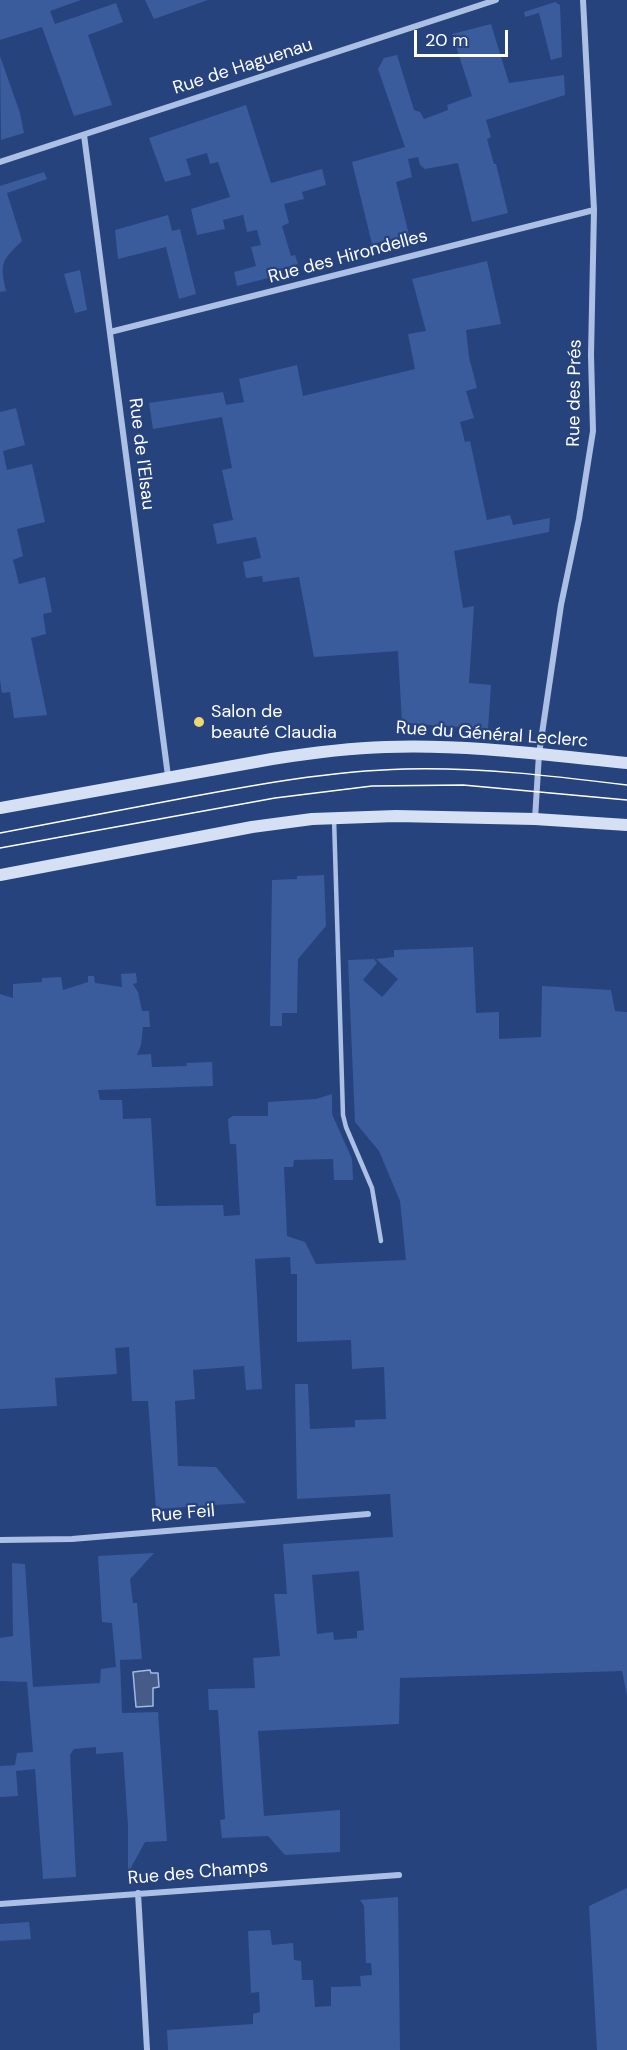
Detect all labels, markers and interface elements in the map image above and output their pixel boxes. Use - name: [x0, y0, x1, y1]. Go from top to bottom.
- scale bar: [417, 18, 512, 56]
- text: 20 m: [425, 28, 468, 52]
- street label: Rue de Haguenau: [171, 34, 315, 100]
- street label: Rue des Hirondelles: [266, 225, 430, 289]
- street label: Rue des Prés: [563, 339, 587, 447]
- street label: Rue de l'Elsau: [123, 397, 159, 511]
- place label: Salon de beauté Claudia: [211, 701, 337, 744]
- marker: Salon de beauté Claudia: [192, 715, 206, 729]
- street label: Rue du Général Leclerc: [395, 718, 589, 752]
- street label: Rue Feil: [150, 1500, 216, 1528]
- street label: Rue des Champs: [127, 1856, 269, 1890]

